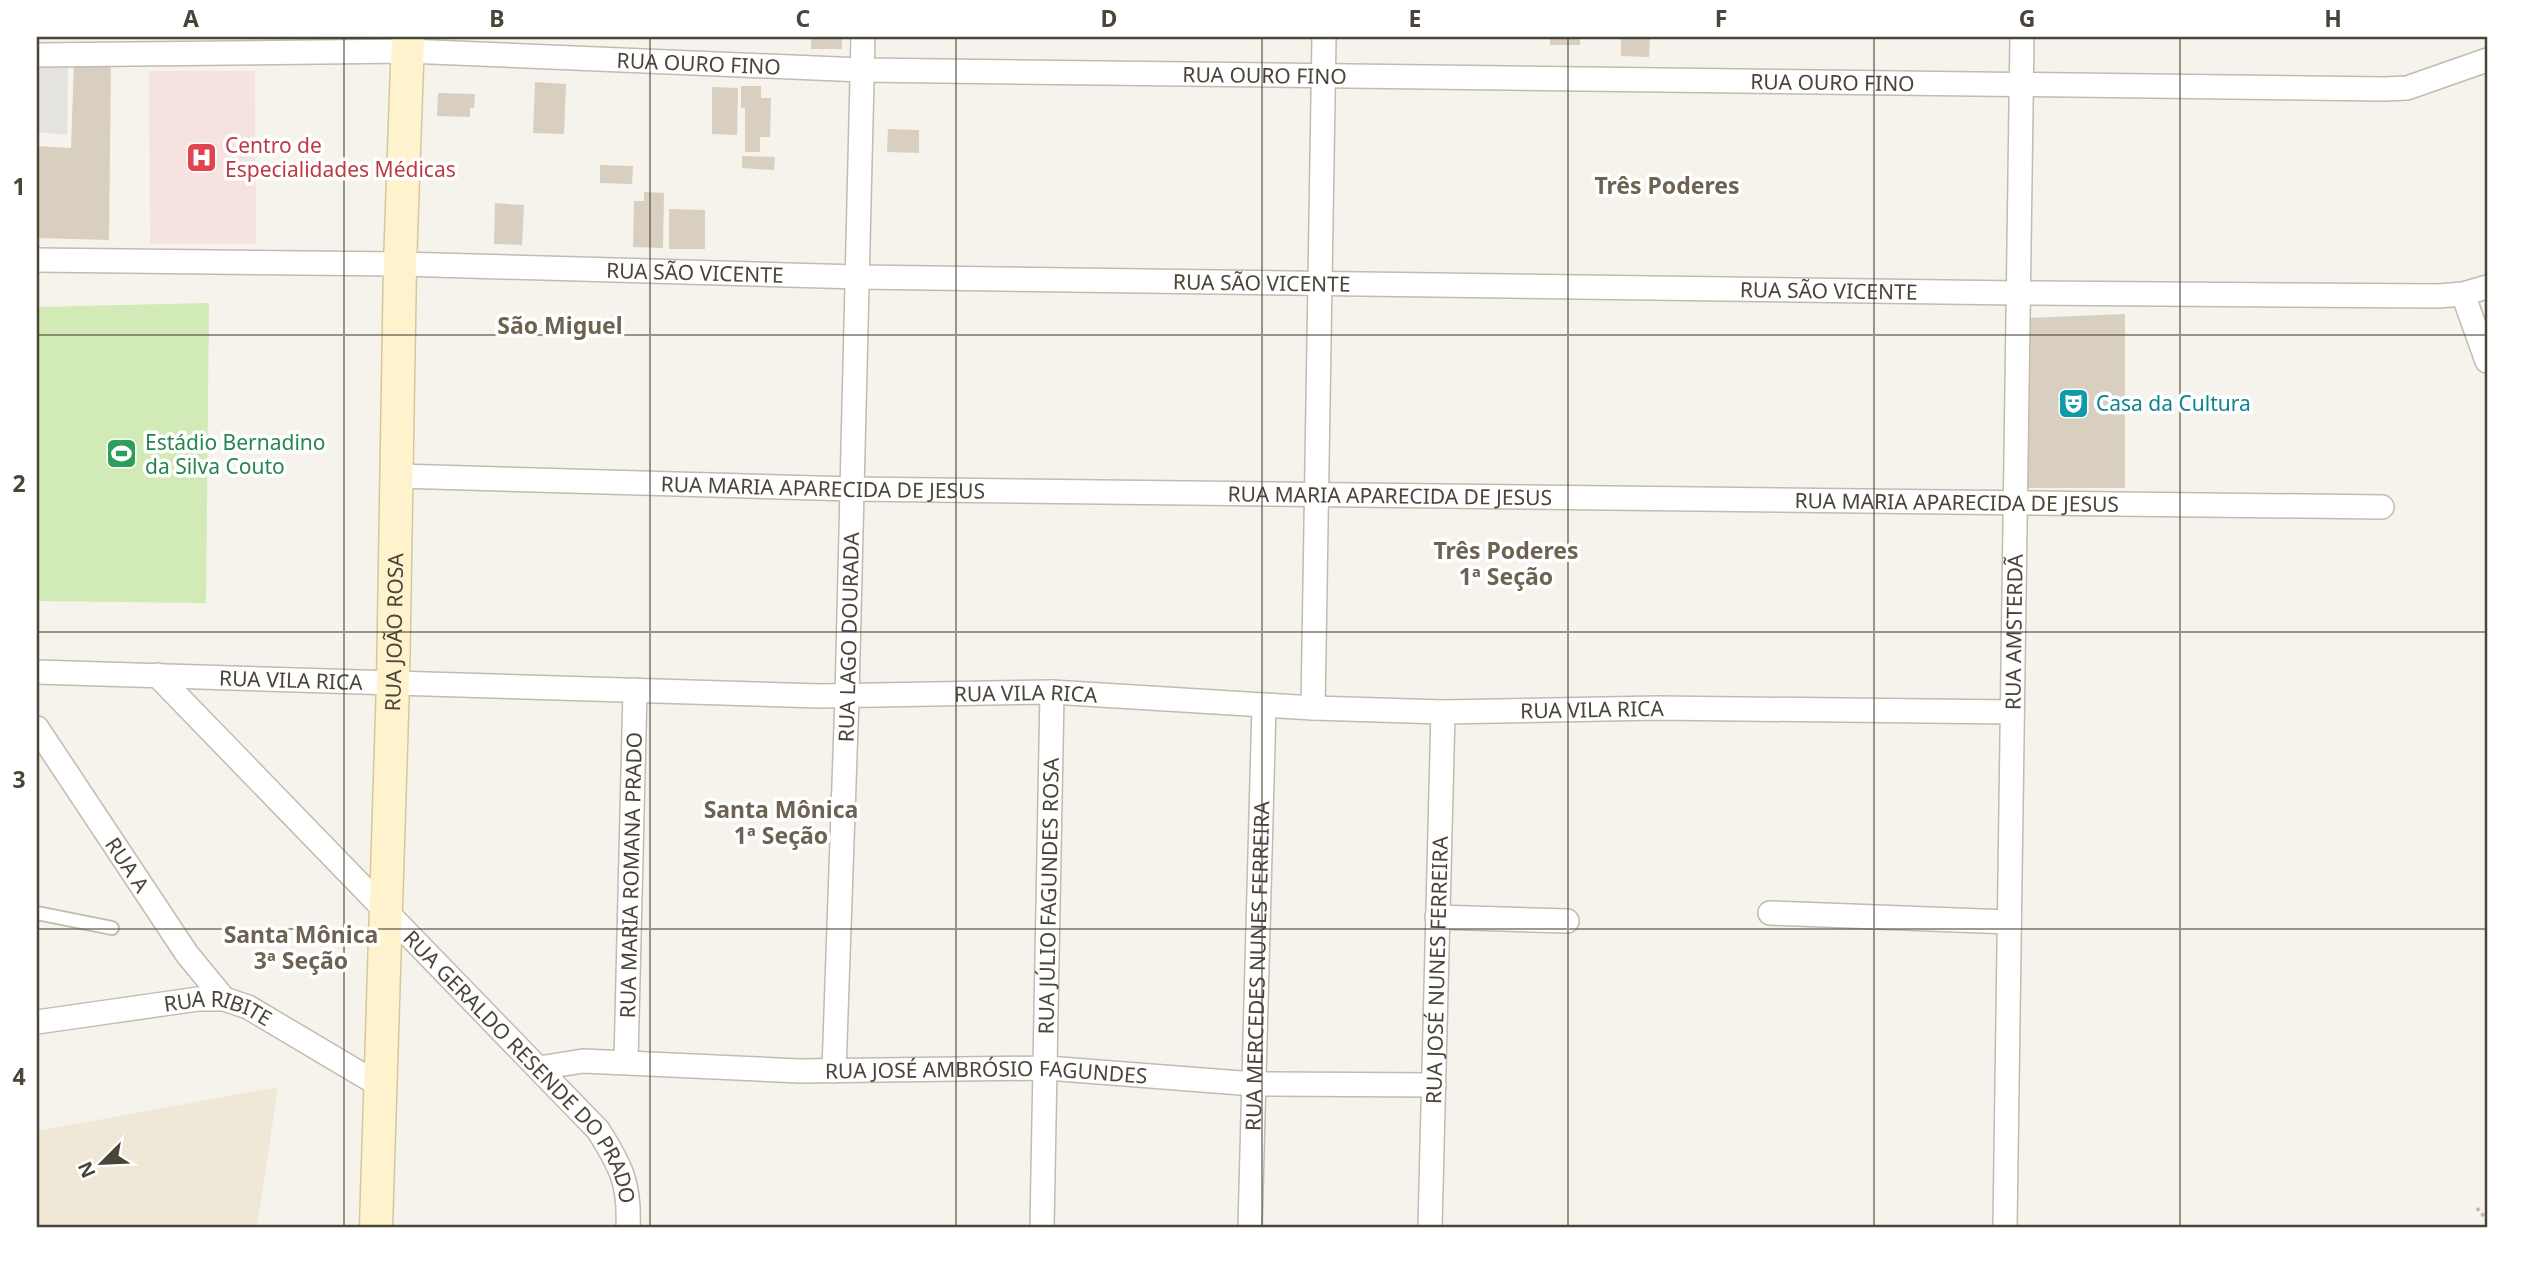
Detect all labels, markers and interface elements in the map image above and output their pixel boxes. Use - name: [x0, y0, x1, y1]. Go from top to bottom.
- text: A: [183, 2, 199, 34]
- text: B: [489, 2, 505, 34]
- text: C: [796, 2, 811, 34]
- text: D: [1101, 2, 1117, 34]
- text: E: [1409, 2, 1421, 34]
- text: F: [1715, 2, 1727, 34]
- text: G: [2019, 2, 2035, 34]
- text: H: [2324, 2, 2342, 34]
- street label: RUA OURO FINO: [616, 46, 781, 81]
- street label: RUA OURO FINO: [1182, 60, 1347, 90]
- street label: RUA OURO FINO: [1750, 67, 1915, 97]
- place label: Centro de Especialidades Médicas: [225, 131, 456, 183]
- hospital icon: Centro de Especialidades Médicas: [185, 140, 219, 174]
- district label: Três Poderes: [1594, 169, 1740, 201]
- text: 1: [12, 170, 26, 202]
- street label: RUA SÃO VICENTE: [606, 256, 784, 289]
- street label: RUA SÃO VICENTE: [1173, 267, 1351, 298]
- street label: RUA SÃO VICENTE: [1740, 275, 1918, 306]
- district label: São Miguel: [497, 309, 623, 341]
- theatre icon: Casa da Cultura: [2056, 386, 2090, 420]
- place label: Casa da Cultura: [2096, 389, 2251, 417]
- place label: Estádio Bernadino da Silva Couto: [145, 428, 326, 480]
- sports icon: Estádio Bernadino da Silva Couto: [105, 437, 139, 471]
- text: 2: [12, 467, 26, 499]
- street label: RUA MARIA APARECIDA DE JESUS: [660, 470, 985, 505]
- street label: RUA MARIA APARECIDA DE JESUS: [1227, 479, 1552, 511]
- street label: RUA MARIA APARECIDA DE JESUS: [1794, 486, 2119, 518]
- street label: RUA LAGO DOURADA: [831, 531, 865, 743]
- district label: Três Poderes 1ª Seção: [1433, 534, 1579, 592]
- street label: RUA JOÃO ROSA: [378, 552, 409, 712]
- street label: RUA AMSTERDÃ: [1998, 553, 2029, 710]
- street label: RUA VILA RICA: [219, 664, 364, 696]
- street label: RUA VILA RICA: [954, 678, 1099, 709]
- street label: RUA VILA RICA: [1520, 694, 1665, 725]
- street label: RUA MARIA ROMANA PRADO: [613, 732, 648, 1019]
- street label: RUA JÚLIO FAGUNDES ROSA: [1032, 757, 1065, 1035]
- text: 3: [12, 763, 26, 795]
- district label: Santa Mônica 1ª Seção: [704, 793, 858, 851]
- street label: RUA MERCEDES NUNES FERREIRA: [1239, 800, 1275, 1131]
- street label: RUA A: [99, 832, 156, 898]
- street label: RUA JOSÉ NUNES FERREIRA: [1419, 835, 1454, 1104]
- district label: Santa Mônica 3ª Seção: [224, 918, 378, 976]
- street label: RUA GERALDO RESENDE DO PRADO: [398, 924, 642, 1205]
- street label: RUA RIBITE: [162, 985, 277, 1032]
- street label: RUA JOSÉ AMBRÓSIO FAGUNDES: [825, 1054, 1148, 1090]
- text: 4: [12, 1060, 26, 1092]
- north arrow: [66, 1128, 136, 1198]
- text: N: [71, 1158, 101, 1182]

